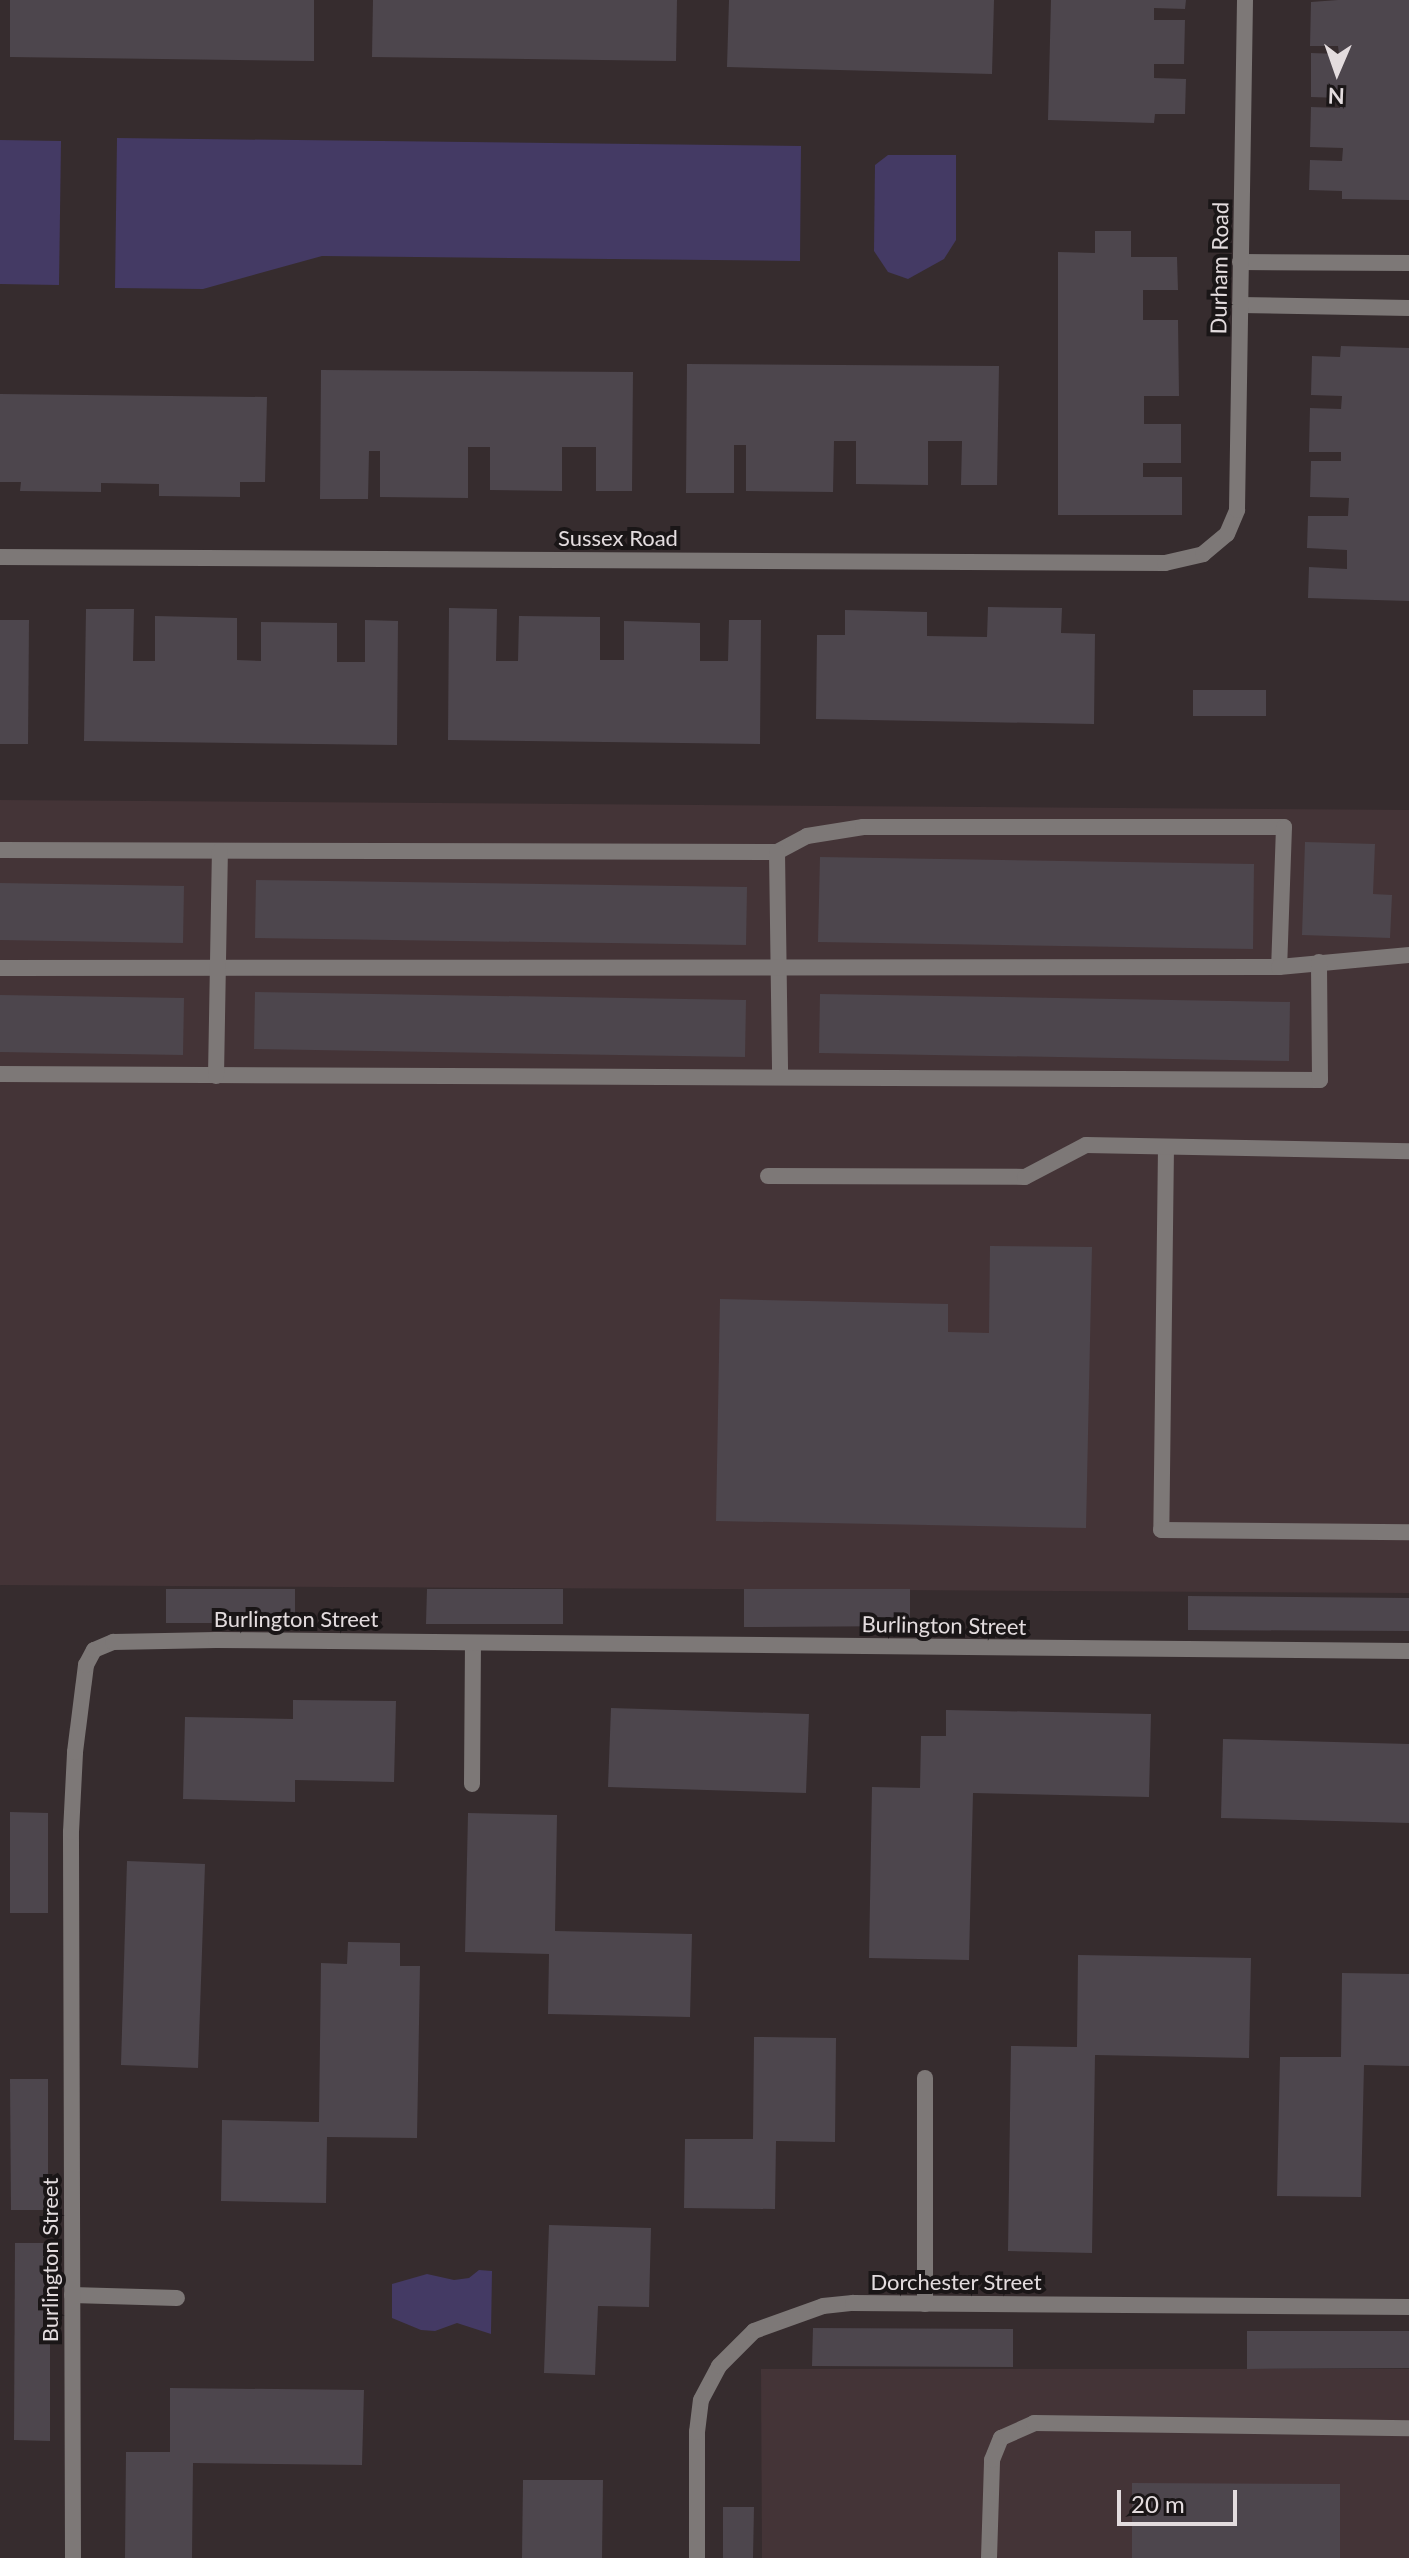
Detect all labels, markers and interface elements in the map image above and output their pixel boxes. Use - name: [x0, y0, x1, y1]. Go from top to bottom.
- north arrow: [1297, 32, 1377, 112]
- text: N: [1327, 83, 1345, 110]
- street label: Durham Road: [1205, 201, 1233, 335]
- street label: Sussex Road: [558, 525, 678, 551]
- street label: Burlington Street: [214, 1606, 378, 1632]
- street label: Burlington Street: [861, 1610, 1027, 1640]
- street label: Burlington Street: [37, 2178, 63, 2342]
- street label: Dorchester Street: [870, 2269, 1042, 2295]
- scale bar: [1121, 2474, 1241, 2524]
- text: 20 m: [1131, 2489, 1185, 2518]

